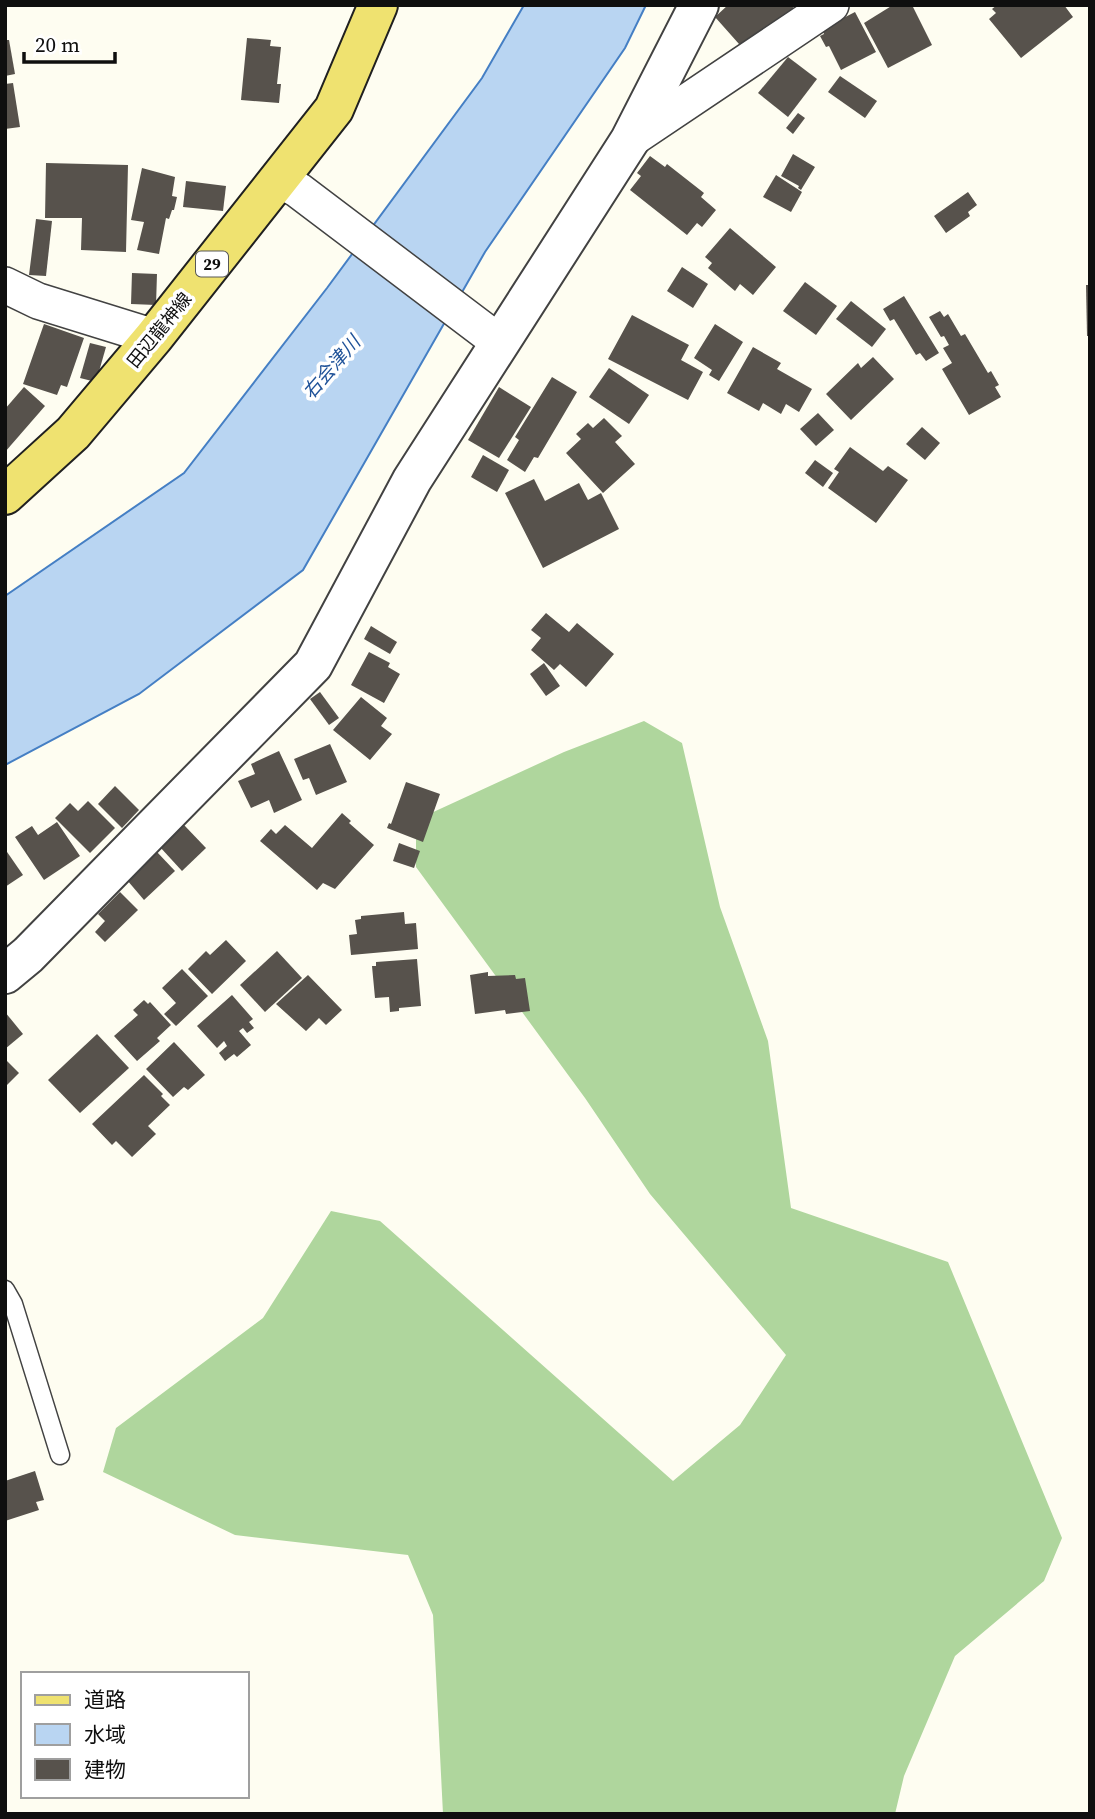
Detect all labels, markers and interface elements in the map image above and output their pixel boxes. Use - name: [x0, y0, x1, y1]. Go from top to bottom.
- scale bar: [24, 21, 116, 65]
- text: 20 m: [35, 30, 80, 59]
- road number: 29: [196, 252, 228, 276]
- street label: 田辺龍神線: [121, 287, 197, 373]
- water label: 右会津川: [296, 328, 367, 404]
- legend: [21, 1672, 248, 1798]
- text: 道路: [84, 1685, 126, 1714]
- text: 水域: [84, 1720, 126, 1749]
- text: 建物: [84, 1755, 126, 1784]

